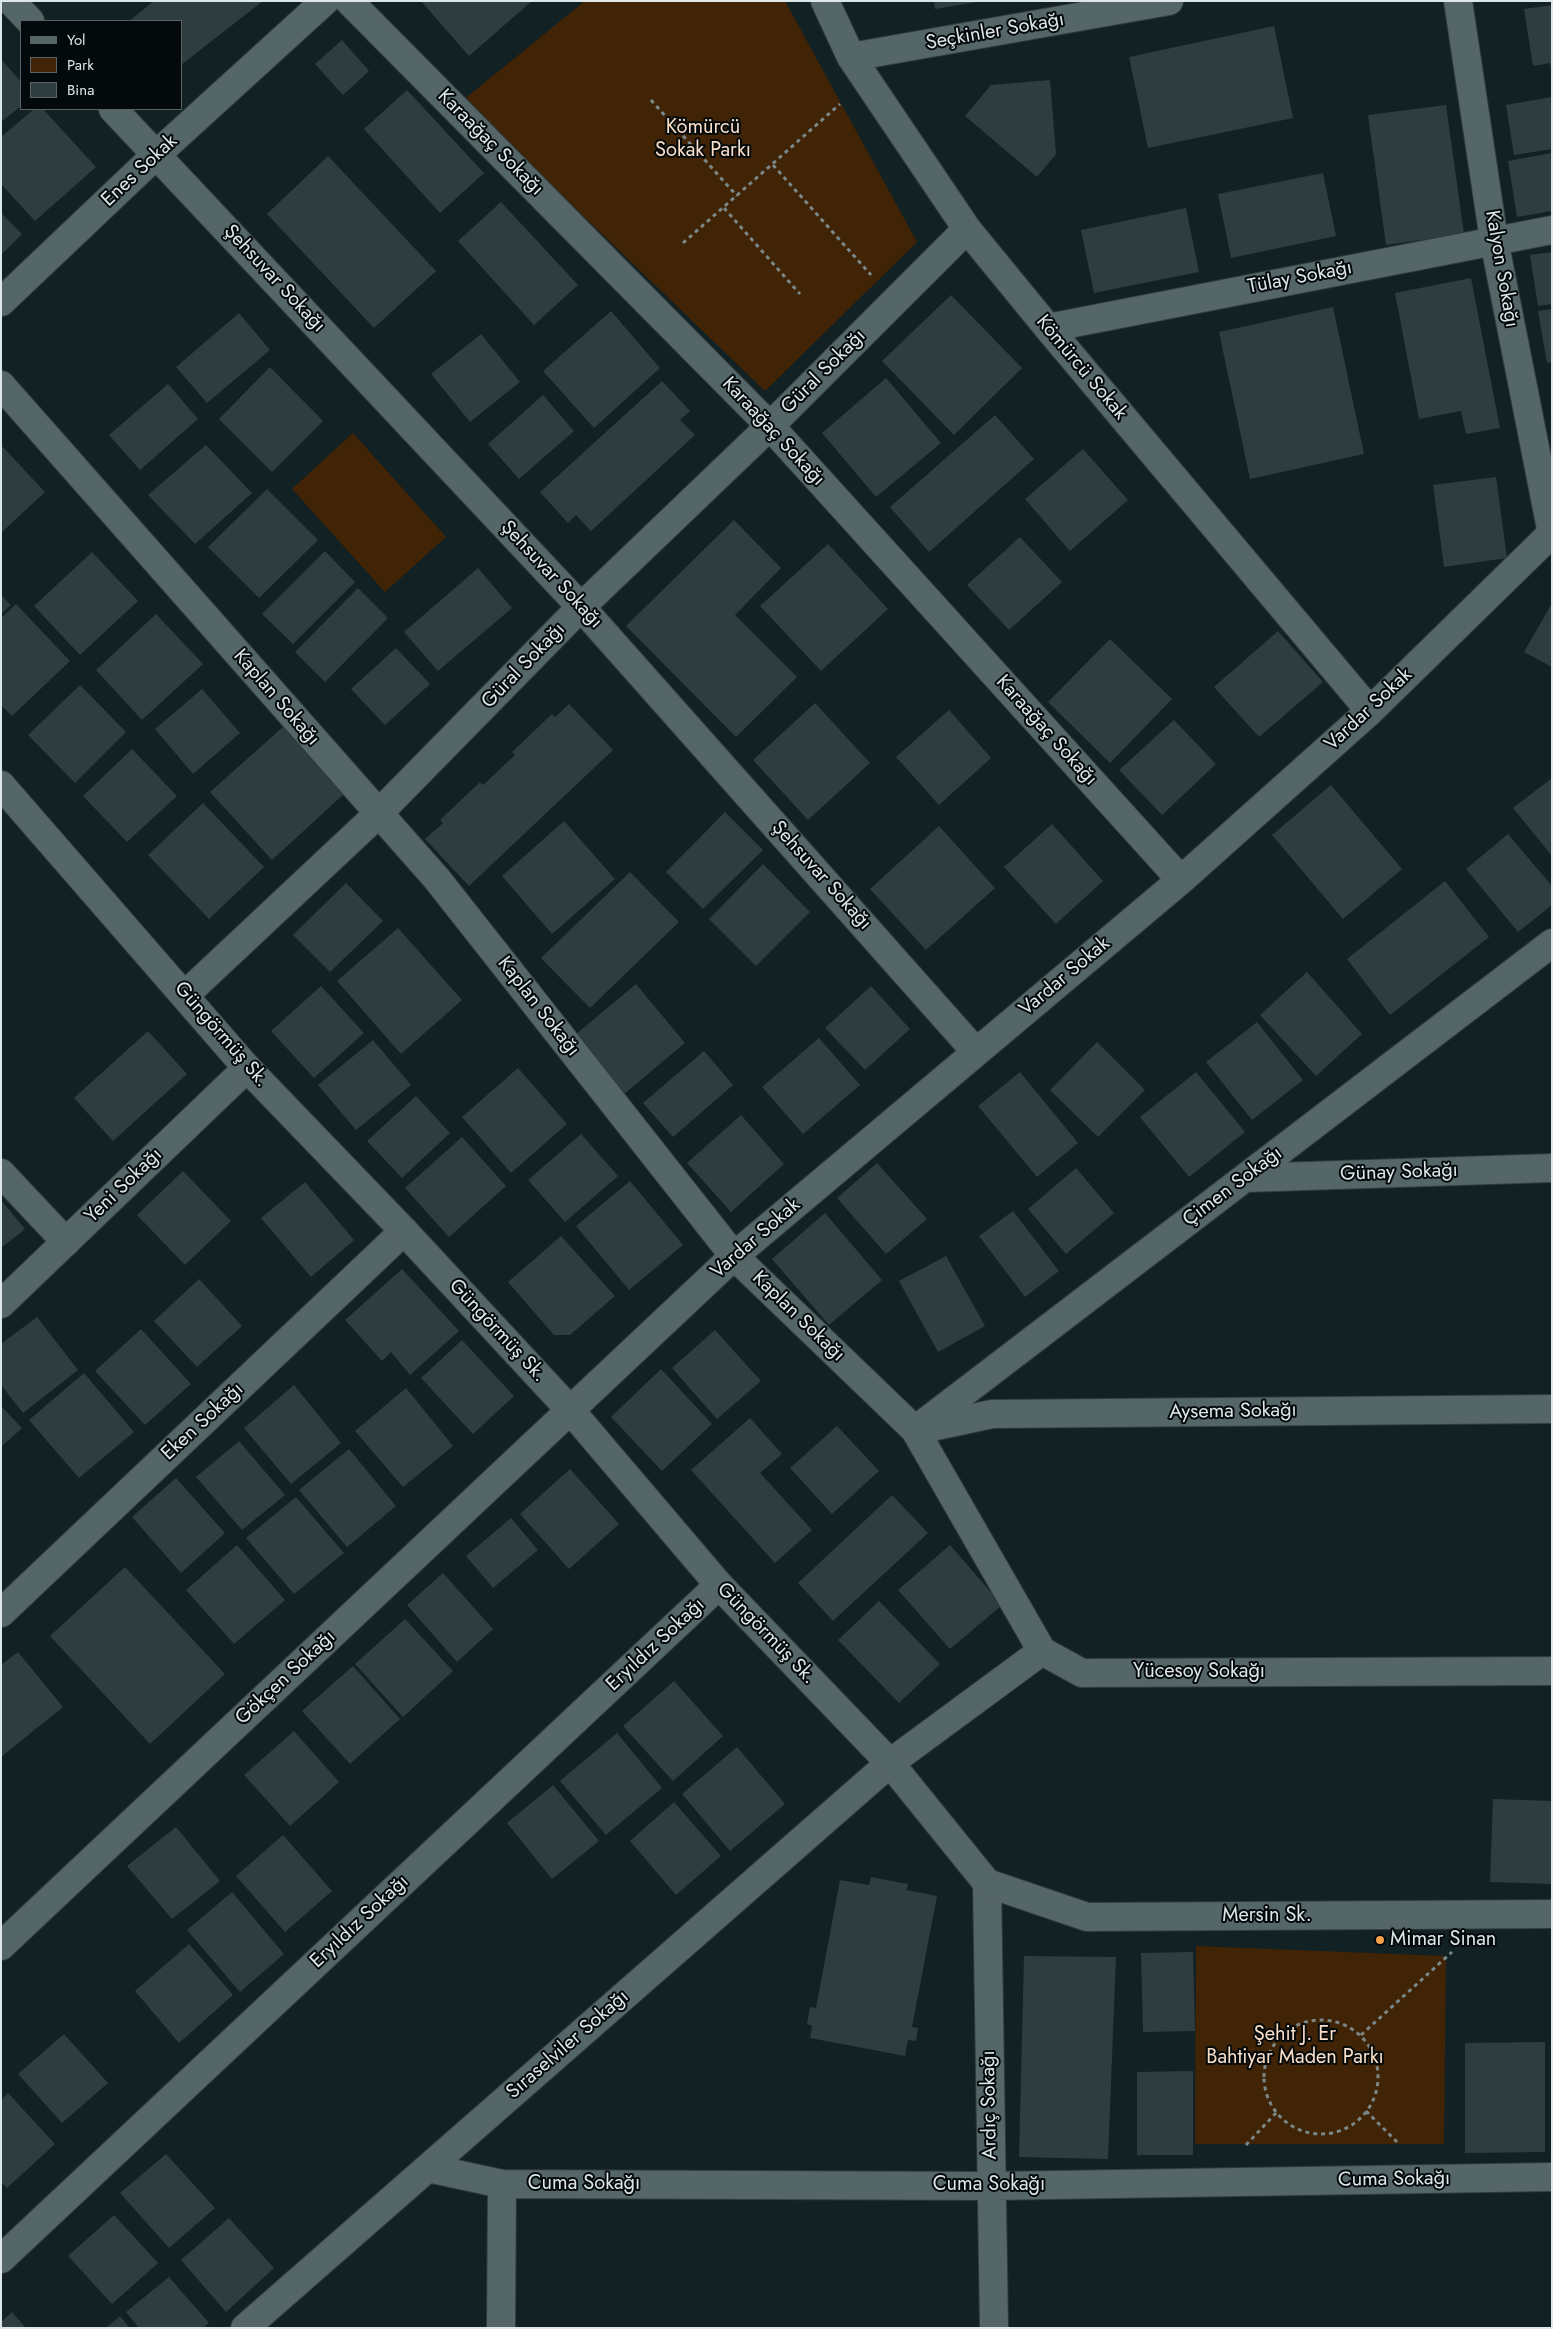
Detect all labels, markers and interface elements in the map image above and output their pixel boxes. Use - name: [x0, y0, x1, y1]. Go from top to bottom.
- street label: Seçkinler Sokağı: [924, 8, 1066, 56]
- legend: [20, 20, 182, 110]
- text: Yol: [67, 29, 86, 51]
- text: Park: [67, 54, 94, 76]
- text: Bina: [67, 79, 94, 101]
- street label: Karaağaç Sokağı: [432, 85, 548, 201]
- park label: Kömürcü Sokak Parkı: [655, 116, 751, 163]
- street label: Enes Sokak: [97, 130, 183, 212]
- street label: Kalyon Sokağı: [1479, 209, 1523, 329]
- street label: Şehsuvar Sokağı: [218, 220, 330, 338]
- street label: Tülay Sokağı: [1246, 256, 1354, 300]
- street label: Kömürcü Sokak: [1030, 311, 1132, 425]
- street label: Güral Sokağı: [777, 325, 871, 419]
- street label: Karaağaç Sokağı: [716, 372, 830, 492]
- street label: Şehsuvar Sokağı: [495, 516, 607, 634]
- street label: Güral Sokağı: [477, 618, 571, 714]
- street label: Kaplan Sokağı: [228, 645, 324, 751]
- street label: Vardar Sokak: [1320, 663, 1418, 757]
- street label: Karaağaç Sokağı: [990, 671, 1102, 791]
- street label: Şehsuvar Sokağı: [766, 817, 876, 935]
- street label: Vardar Sokak: [1015, 932, 1115, 1022]
- street label: Kaplan Sokağı: [492, 952, 584, 1062]
- street label: Güngörmüş Sk.: [169, 977, 273, 1093]
- street label: Çimen Sokağı: [1179, 1142, 1287, 1232]
- street label: Yeni Sokağı: [80, 1143, 168, 1229]
- street label: Günay Sokağı: [1340, 1159, 1458, 1187]
- street label: Vardar Sokak: [706, 1194, 806, 1284]
- street label: Kaplan Sokağı: [747, 1267, 849, 1367]
- street label: Güngörmüş Sk.: [443, 1274, 551, 1388]
- street label: Eken Sokağı: [157, 1378, 249, 1466]
- street label: Aysema Sokağı: [1169, 1399, 1297, 1425]
- street label: Güngörmüş Sk.: [711, 1578, 821, 1690]
- street label: Eryıldız Sokağı: [602, 1593, 710, 1697]
- street label: Gökçen Sokağı: [231, 1626, 341, 1730]
- street label: Yücesoy Sokağı: [1133, 1660, 1265, 1684]
- street label: Eryıldız Sokağı: [306, 1870, 414, 1974]
- street label: Mersin Sk.: [1222, 1904, 1312, 1928]
- place label: Mimar Sinan: [1390, 1928, 1496, 1952]
- marker: Mimar Sinan: [1374, 1934, 1386, 1946]
- street label: Sıraselviler Sokağı: [502, 1985, 634, 2105]
- park label: Şehit J. Er Bahtiyar Maden Parkı: [1206, 2023, 1384, 2070]
- street label: Ardıç Sokağı: [977, 2050, 1003, 2160]
- street label: Cuma Sokağı: [1338, 2167, 1450, 2193]
- street label: Cuma Sokağı: [528, 2172, 640, 2196]
- street label: Cuma Sokağı: [933, 2173, 1045, 2197]

